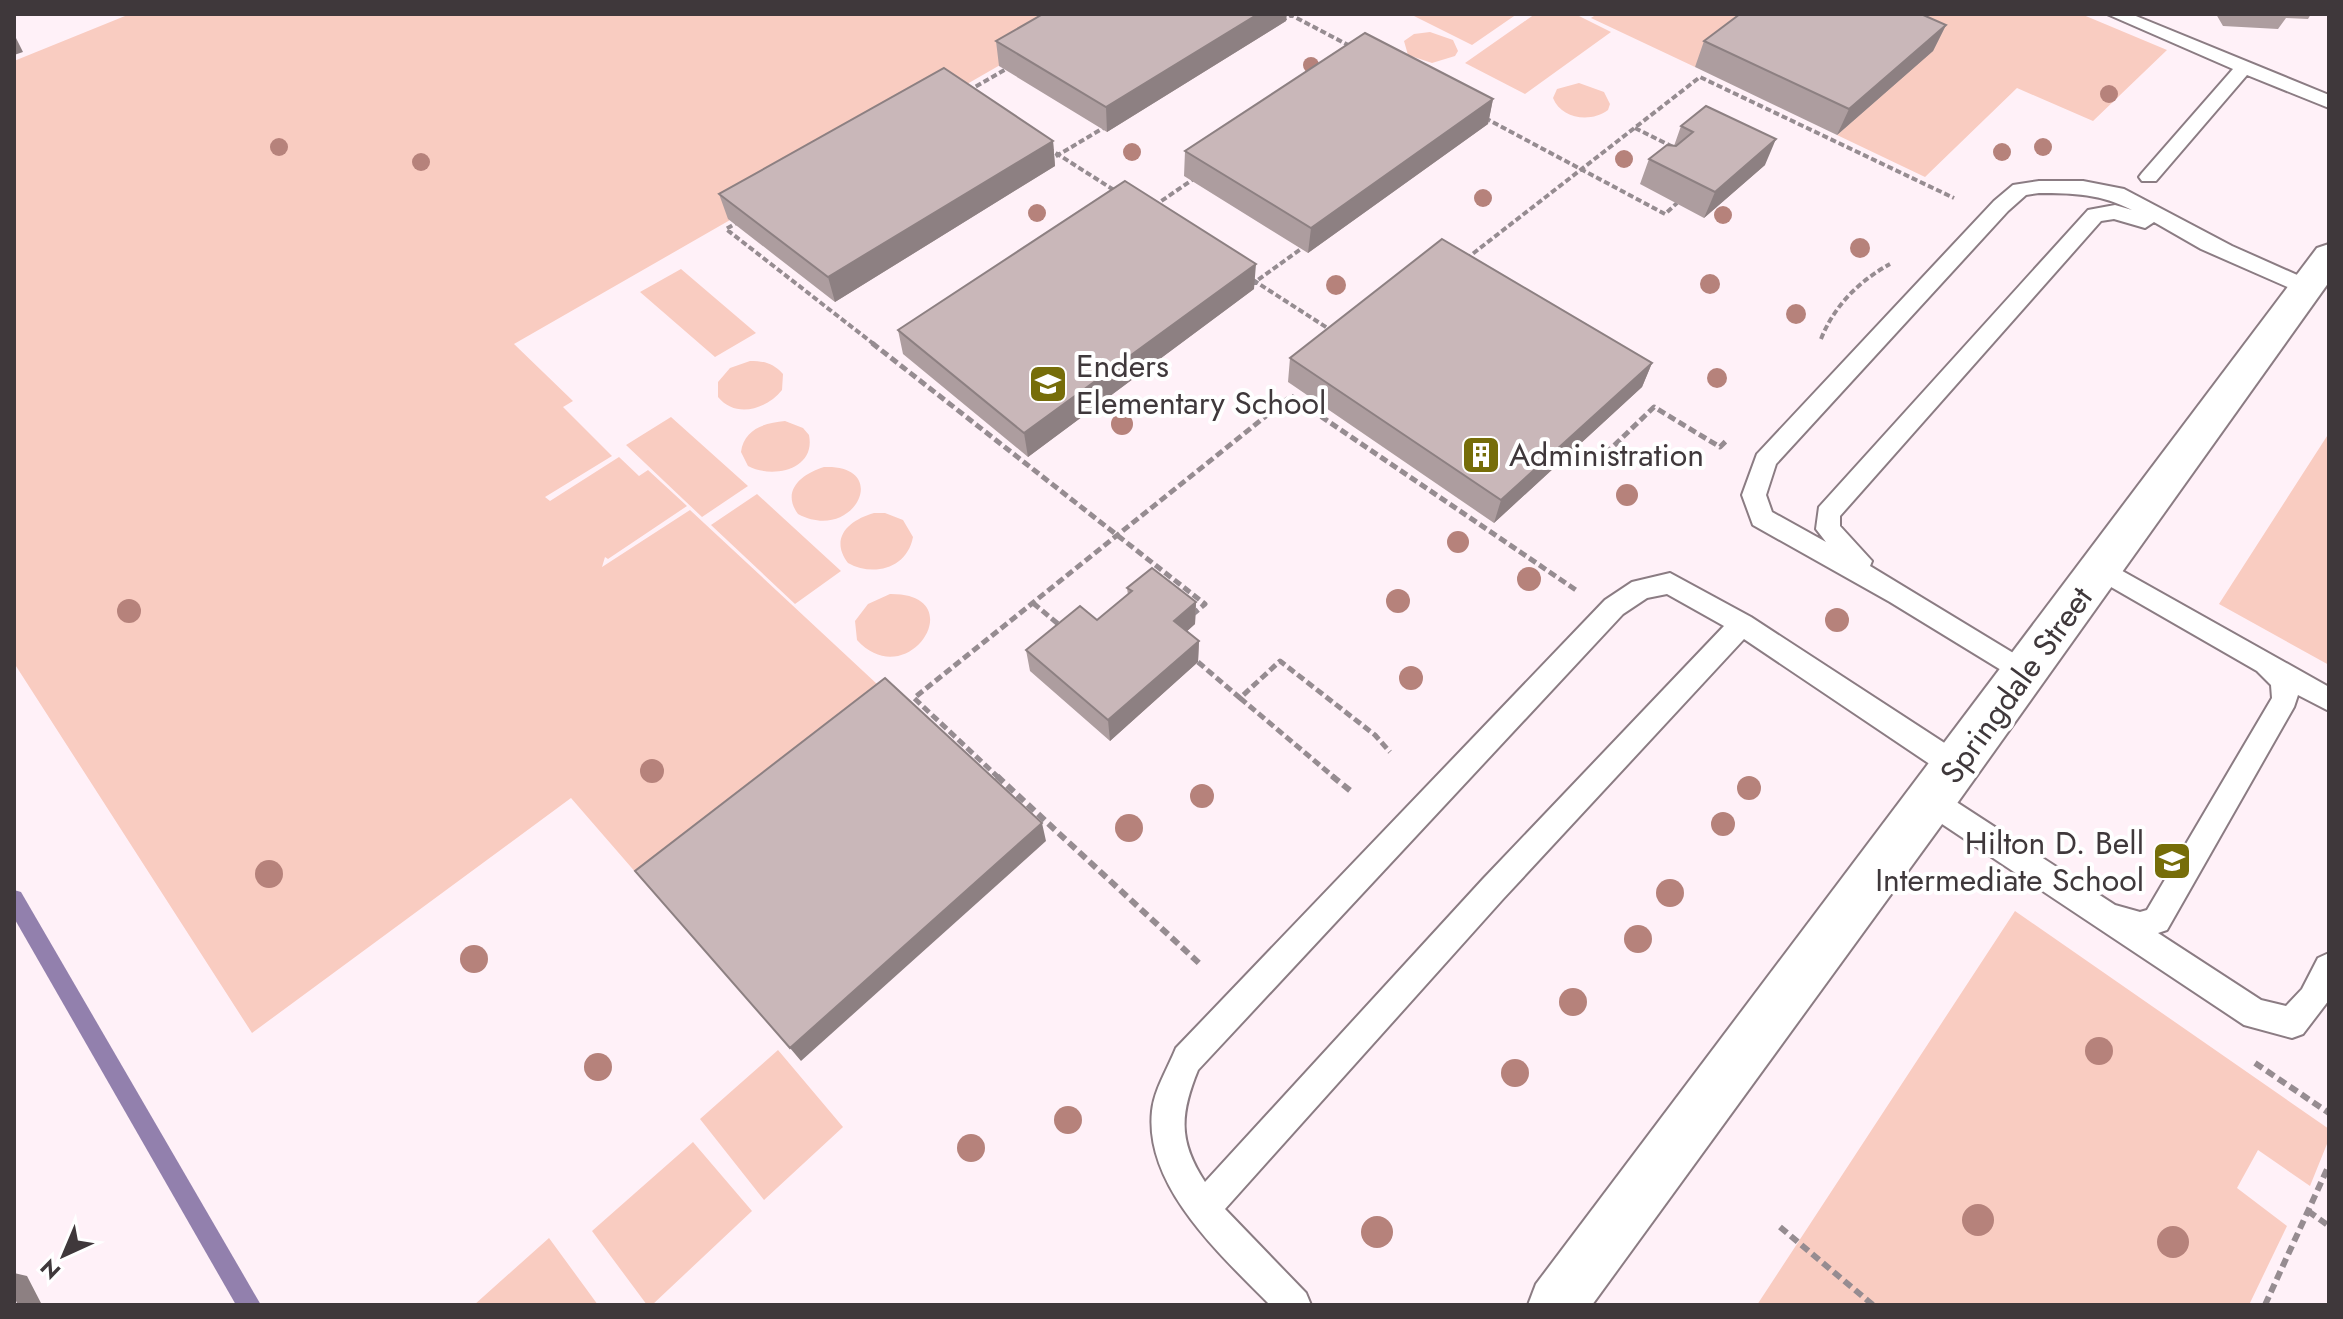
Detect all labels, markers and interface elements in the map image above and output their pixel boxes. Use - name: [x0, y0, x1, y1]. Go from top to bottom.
- place label: Enders Elementary School: [1076, 343, 1326, 426]
- school or university icon: Enders Elementary School: [1027, 363, 1069, 405]
- place label: Administration: [1509, 432, 1704, 478]
- building icon: Administration: [1460, 434, 1502, 476]
- street label: Springdale Street: [1929, 577, 2103, 793]
- place label: Hilton D. Bell Intermediate School: [1875, 820, 2144, 903]
- school or university icon: Hilton D. Bell Intermediate School: [2151, 840, 2193, 882]
- north arrow: [24, 1215, 104, 1295]
- text: N: [33, 1252, 68, 1287]

